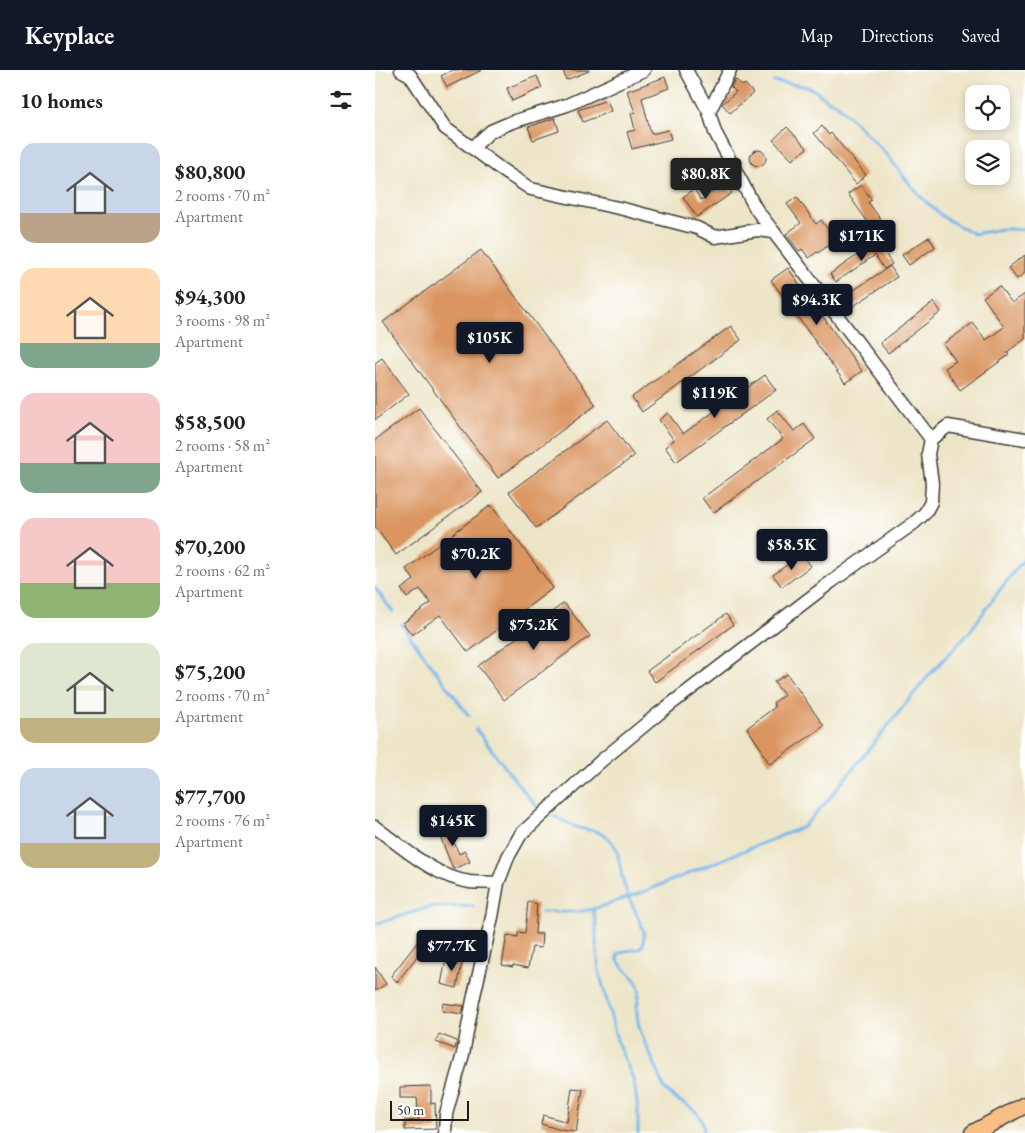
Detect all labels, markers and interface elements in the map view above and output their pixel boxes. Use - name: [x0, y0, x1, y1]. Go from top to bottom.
- text: Keyplace: [25, 20, 114, 51]
- text: Map: [801, 24, 833, 47]
- text: Directions: [861, 24, 933, 47]
- text: Saved: [961, 24, 1000, 47]
- map controls: [965, 85, 1010, 185]
- button: locate: [965, 85, 1010, 130]
- icon: filters: [327, 86, 355, 114]
- text: 10 homes: [20, 87, 103, 114]
- button: layers: [965, 140, 1010, 185]
- text: $80,800: [175, 158, 245, 185]
- pin: $80.8K: [665, 158, 747, 200]
- icon: home: [60, 163, 120, 223]
- text: $80.8K: [682, 163, 730, 184]
- text: 2 rooms · 70 m²: [175, 185, 270, 206]
- text: Apartment: [175, 206, 243, 227]
- pin: $171K: [827, 220, 897, 262]
- text: $171K: [840, 225, 884, 246]
- text: $94,300: [175, 283, 245, 310]
- pin: $94.3K: [776, 284, 858, 326]
- icon: home: [60, 288, 120, 348]
- text: $94.3K: [793, 289, 841, 310]
- text: 3 rooms · 98 m²: [175, 310, 270, 331]
- pin: $105K: [455, 322, 525, 364]
- text: $105K: [468, 327, 512, 348]
- text: Apartment: [175, 331, 243, 352]
- pin: $119K: [680, 376, 750, 419]
- text: $119K: [693, 382, 737, 403]
- text: $58,500: [175, 408, 245, 435]
- icon: home: [60, 413, 120, 473]
- text: 2 rooms · 58 m²: [175, 435, 270, 456]
- text: Apartment: [175, 456, 243, 477]
- pin: $58.5K: [751, 528, 833, 571]
- text: $70,200: [175, 533, 245, 560]
- text: $58.5K: [768, 534, 816, 555]
- icon: home: [60, 538, 120, 598]
- pin: $70.2K: [435, 538, 517, 580]
- text: $70.2K: [452, 543, 500, 564]
- text: 2 rooms · 62 m²: [175, 560, 270, 581]
- text: Apartment: [175, 581, 243, 602]
- pin: $75.2K: [493, 608, 575, 651]
- text: $75.2K: [510, 614, 558, 635]
- text: $75,200: [175, 658, 245, 685]
- icon: home: [60, 663, 120, 723]
- text: 2 rooms · 70 m²: [175, 685, 270, 706]
- text: Apartment: [175, 706, 243, 727]
- text: $77,700: [175, 783, 245, 810]
- icon: home: [60, 788, 120, 848]
- pin: $145K: [418, 804, 488, 847]
- text: 2 rooms · 76 m²: [175, 810, 270, 831]
- text: $145K: [431, 810, 475, 831]
- text: Apartment: [175, 831, 243, 852]
- pin: $77.7K: [411, 930, 493, 972]
- text: $77.7K: [428, 935, 476, 956]
- scale bar: [390, 1098, 469, 1121]
- text: 50 m: [397, 1101, 424, 1119]

